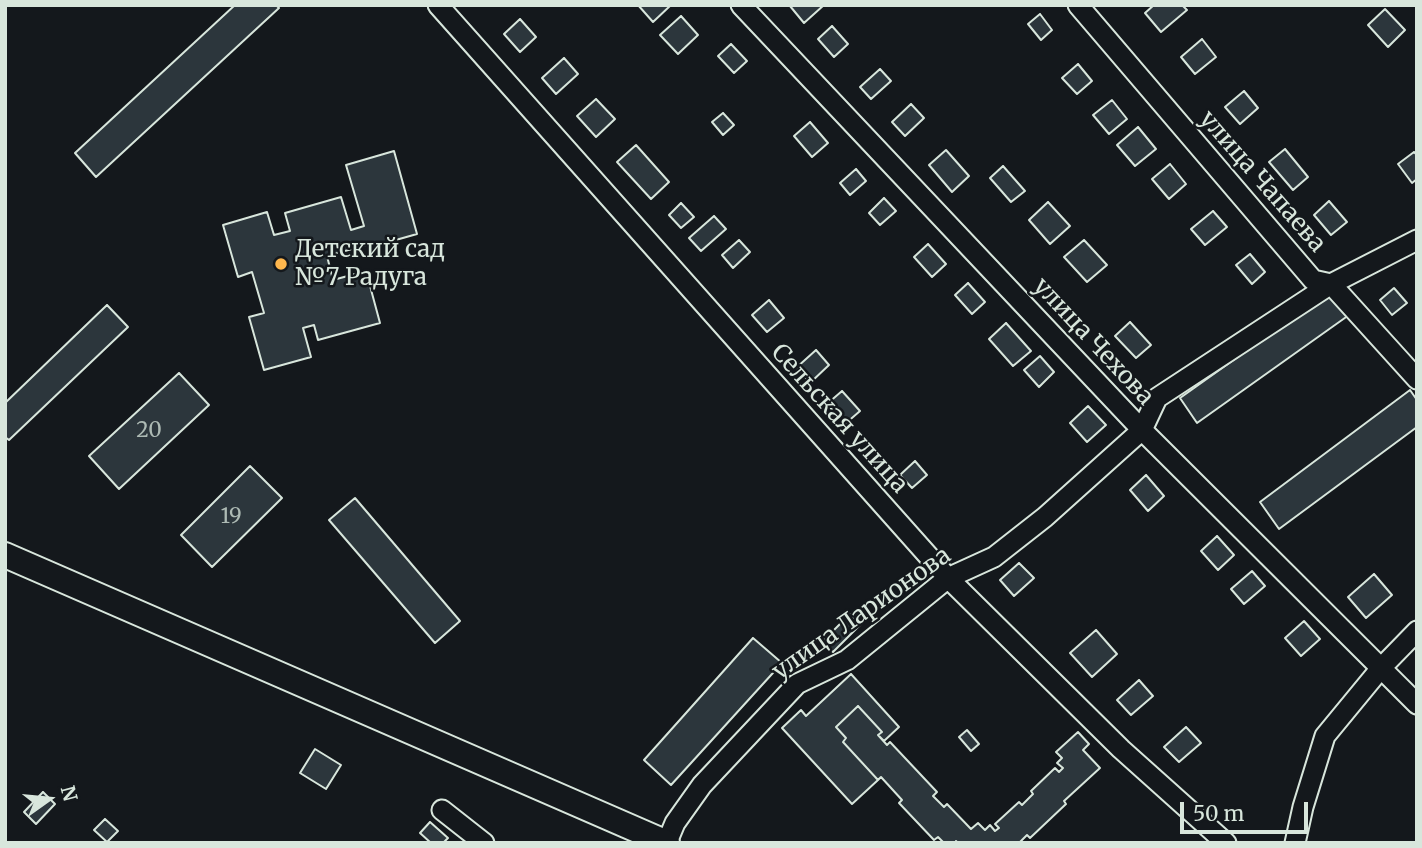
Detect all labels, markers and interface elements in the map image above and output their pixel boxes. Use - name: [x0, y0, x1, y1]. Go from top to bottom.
- street label: улица Чапаева: [1193, 105, 1331, 259]
- place label: Детский сад №7 Радуга: [295, 236, 445, 292]
- marker: Детский сад №7 Радуга: [273, 256, 289, 272]
- street label: улица Чехова: [1027, 272, 1159, 412]
- street label: Сельская улица: [765, 339, 913, 499]
- house number: 20: [136, 418, 162, 444]
- house number: 19: [220, 504, 242, 530]
- street label: улица Ларионова: [767, 542, 957, 686]
- north arrow: [14, 764, 84, 834]
- text: N: [56, 783, 83, 804]
- scale bar: [1184, 788, 1312, 832]
- text: 50 m: [1193, 800, 1244, 827]

